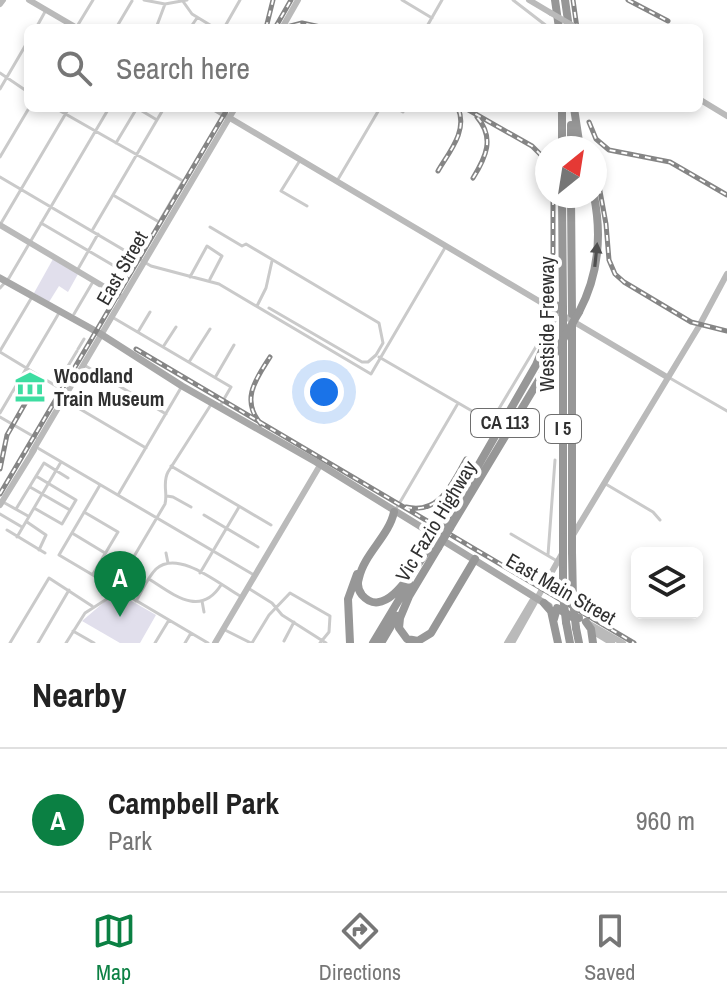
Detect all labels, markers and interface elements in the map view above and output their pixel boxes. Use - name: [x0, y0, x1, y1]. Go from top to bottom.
- search box: [24, 24, 703, 112]
- icon: search: [52, 46, 96, 90]
- text: Search here: [116, 48, 250, 88]
- north arrow: [535, 136, 607, 208]
- street label: East Street: [90, 225, 154, 310]
- one-way arrow: [590, 243, 603, 268]
- street label: Westside Freeway: [533, 255, 560, 392]
- place label: Woodland Train Museum: [54, 362, 164, 412]
- museum icon: Woodland Train Museum: [13, 370, 47, 404]
- your location: [304, 372, 344, 412]
- road number: CA 113: [471, 409, 539, 437]
- road number: I 5: [545, 415, 581, 443]
- street label: Vic Fazio Highway: [389, 455, 483, 586]
- street label: East Main Street: [502, 546, 621, 631]
- map controls: [631, 547, 703, 619]
- button: layers: [631, 547, 703, 619]
- pin: A: [94, 551, 146, 617]
- text: Nearby: [32, 672, 127, 718]
- text: Campbell Park: [108, 783, 279, 823]
- text: A: [50, 803, 66, 838]
- text: 960 m: [636, 803, 695, 838]
- text: Park: [108, 823, 152, 858]
- tab: Map: [92, 909, 136, 987]
- tab: Directions: [319, 909, 401, 987]
- tab: Saved: [584, 909, 635, 987]

